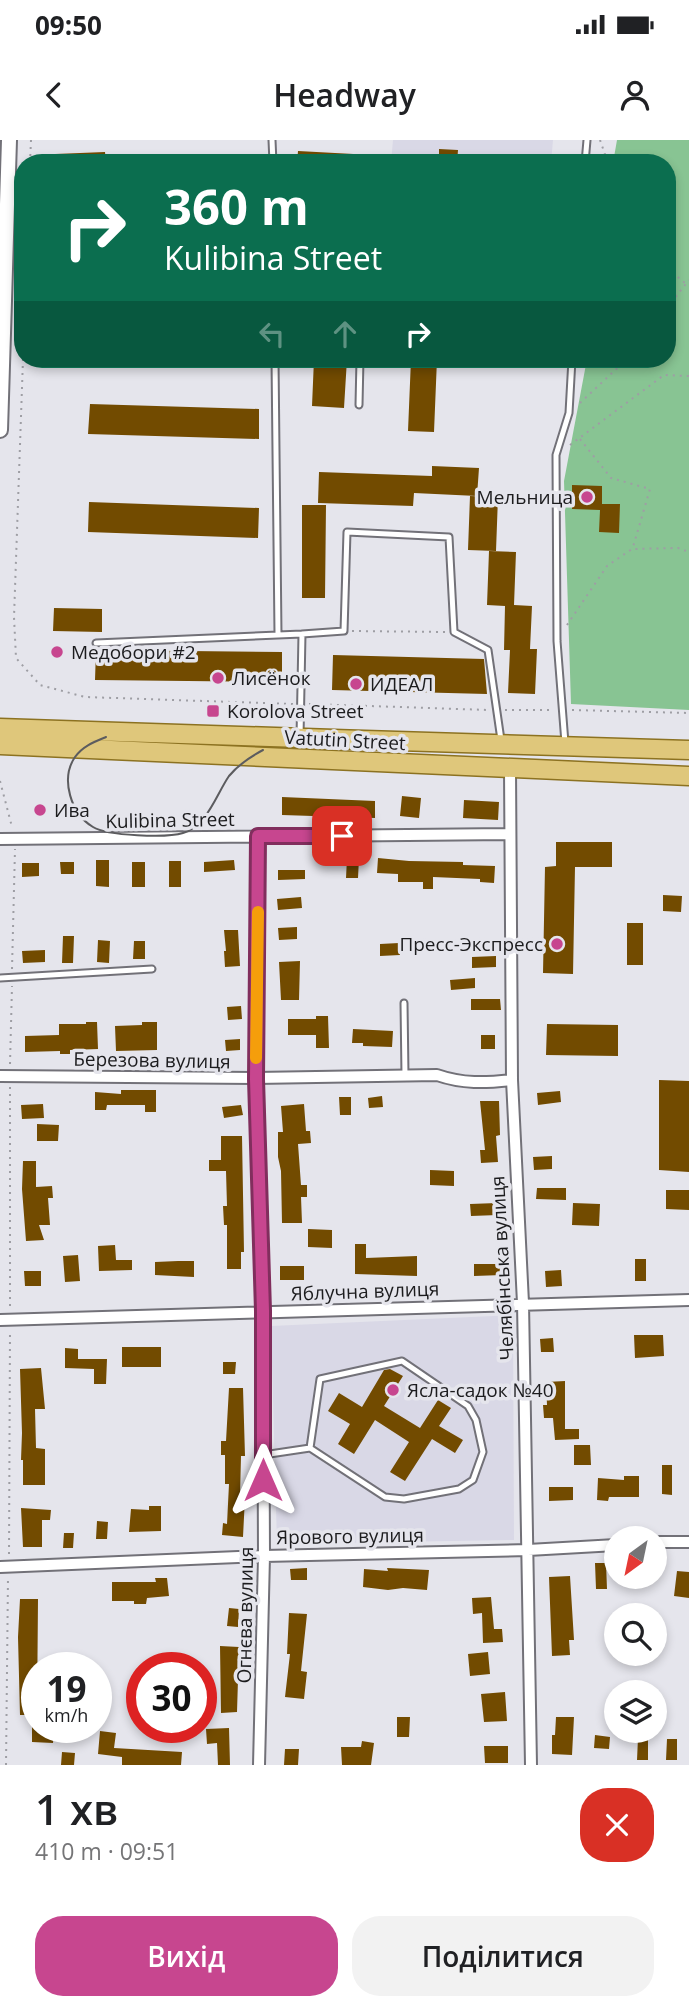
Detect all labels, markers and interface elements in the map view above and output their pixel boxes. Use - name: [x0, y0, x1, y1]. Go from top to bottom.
- text: 09:50: [35, 7, 102, 43]
- text: Headway: [273, 73, 416, 116]
- icon: back: [35, 76, 73, 114]
- icon: person: [616, 76, 654, 114]
- text: 360 m: [164, 173, 309, 239]
- icon: right: [49, 182, 140, 273]
- text: Kulibina Street: [164, 236, 382, 279]
- icon: left: [253, 315, 291, 353]
- icon: ahead: [326, 315, 364, 353]
- icon: right: [399, 315, 437, 353]
- place label: Мельница: [477, 484, 573, 510]
- marker: Мельница: [579, 489, 595, 505]
- place label: Медобори #2: [71, 639, 196, 665]
- marker: Медобори #2: [49, 644, 65, 660]
- place label: Лисёнок: [232, 665, 311, 691]
- marker: Лисёнок: [210, 670, 226, 686]
- place label: ИДЕАЛ: [370, 671, 433, 697]
- marker: ИДЕАЛ: [348, 676, 364, 692]
- place label: Korolova Street: [227, 698, 364, 724]
- marker: Korolova Street: [205, 703, 221, 719]
- street label: Vatutin Street: [284, 724, 407, 756]
- place label: Ива: [54, 797, 90, 823]
- marker: Ива: [32, 802, 48, 818]
- street label: Kulibina Street: [105, 806, 235, 834]
- pin: [312, 806, 372, 866]
- icon: arrive: [323, 817, 361, 855]
- place label: Пресс-Экспресс: [399, 931, 543, 957]
- marker: Пресс-Экспресс: [549, 936, 565, 952]
- street label: Березова вулиця: [73, 1046, 231, 1074]
- street label: Челябінська вулиця: [484, 1175, 520, 1361]
- street label: Яблучна вулиця: [290, 1275, 440, 1307]
- place label: Ясла-садок №40: [407, 1377, 554, 1403]
- marker: Ясла-садок №40: [385, 1382, 401, 1398]
- position arrow: [226, 1443, 300, 1517]
- street label: Ярового вулиця: [276, 1522, 424, 1550]
- north arrow: [604, 1526, 667, 1589]
- map controls: [604, 1526, 667, 1743]
- street label: Огнєва вулиця: [231, 1547, 259, 1683]
- button: search: [604, 1603, 667, 1666]
- speed limit sign: 30: [126, 1652, 217, 1743]
- text: 19: [46, 1665, 87, 1712]
- button: layers: [604, 1680, 667, 1743]
- text: km/h: [45, 1703, 88, 1727]
- text: 1 хв: [35, 1780, 118, 1837]
- button: close: [580, 1788, 654, 1862]
- text: 410 m · 09:51: [35, 1835, 178, 1867]
- button: Вихід: [35, 1916, 338, 1996]
- button: Поділитися: [352, 1916, 654, 1996]

